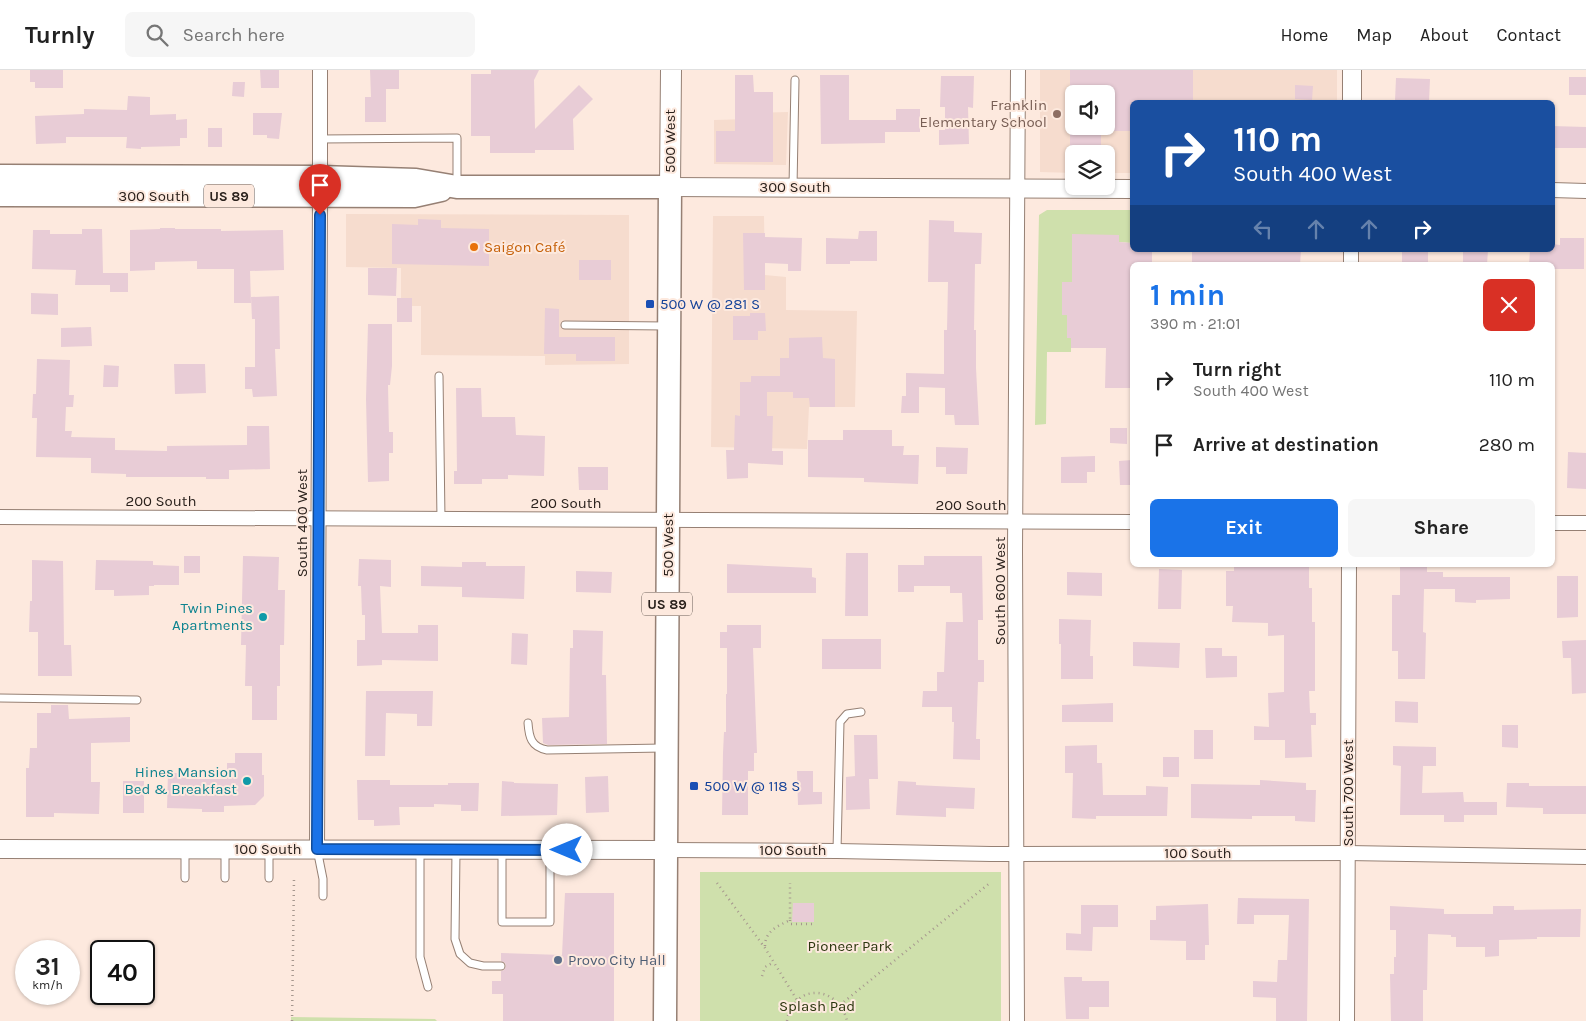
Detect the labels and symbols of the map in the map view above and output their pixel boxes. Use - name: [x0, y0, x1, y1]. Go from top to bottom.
- place label: Franklin Elementary School: [920, 96, 1047, 131]
- marker: Franklin Elementary School: [1051, 108, 1063, 120]
- street label: 500 West: [661, 109, 679, 173]
- pin: [299, 164, 341, 215]
- street label: 300 South: [759, 178, 831, 196]
- road number: US 89: [204, 184, 254, 208]
- street label: 300 South: [118, 187, 190, 205]
- place label: Saigon Café: [484, 238, 565, 256]
- marker: Saigon Café: [468, 241, 480, 253]
- place label: 500 W @ 281 S: [660, 295, 760, 313]
- marker: 500 W @ 281 S: [644, 298, 656, 310]
- street label: South 400 West: [293, 468, 311, 577]
- street label: 200 South: [125, 492, 197, 510]
- street label: 200 South: [530, 494, 602, 512]
- street label: 200 South: [935, 496, 1007, 514]
- street label: 500 West: [659, 513, 677, 577]
- street label: South 600 West: [991, 536, 1009, 645]
- road number: US 89: [642, 592, 692, 616]
- place label: Twin Pines Apartments: [172, 599, 253, 634]
- marker: Twin Pines Apartments: [257, 611, 269, 623]
- street label: South 700 West: [1339, 739, 1357, 847]
- place label: Hines Mansion Bed & Breakfast: [124, 763, 237, 798]
- marker: Hines Mansion Bed & Breakfast: [241, 775, 253, 787]
- place label: 500 W @ 118 S: [704, 777, 800, 795]
- marker: 500 W @ 118 S: [688, 780, 700, 792]
- position arrow: [540, 823, 592, 875]
- street label: 100 South: [234, 840, 302, 858]
- street label: 100 South: [759, 841, 827, 859]
- street label: 100 South: [1164, 844, 1232, 862]
- park label: Pioneer Park: [808, 937, 892, 955]
- speed limit sign: 40: [90, 940, 155, 1005]
- place label: Provo City Hall: [568, 951, 666, 969]
- marker: Provo City Hall: [552, 954, 564, 966]
- park label: Splash Pad: [779, 997, 855, 1015]

